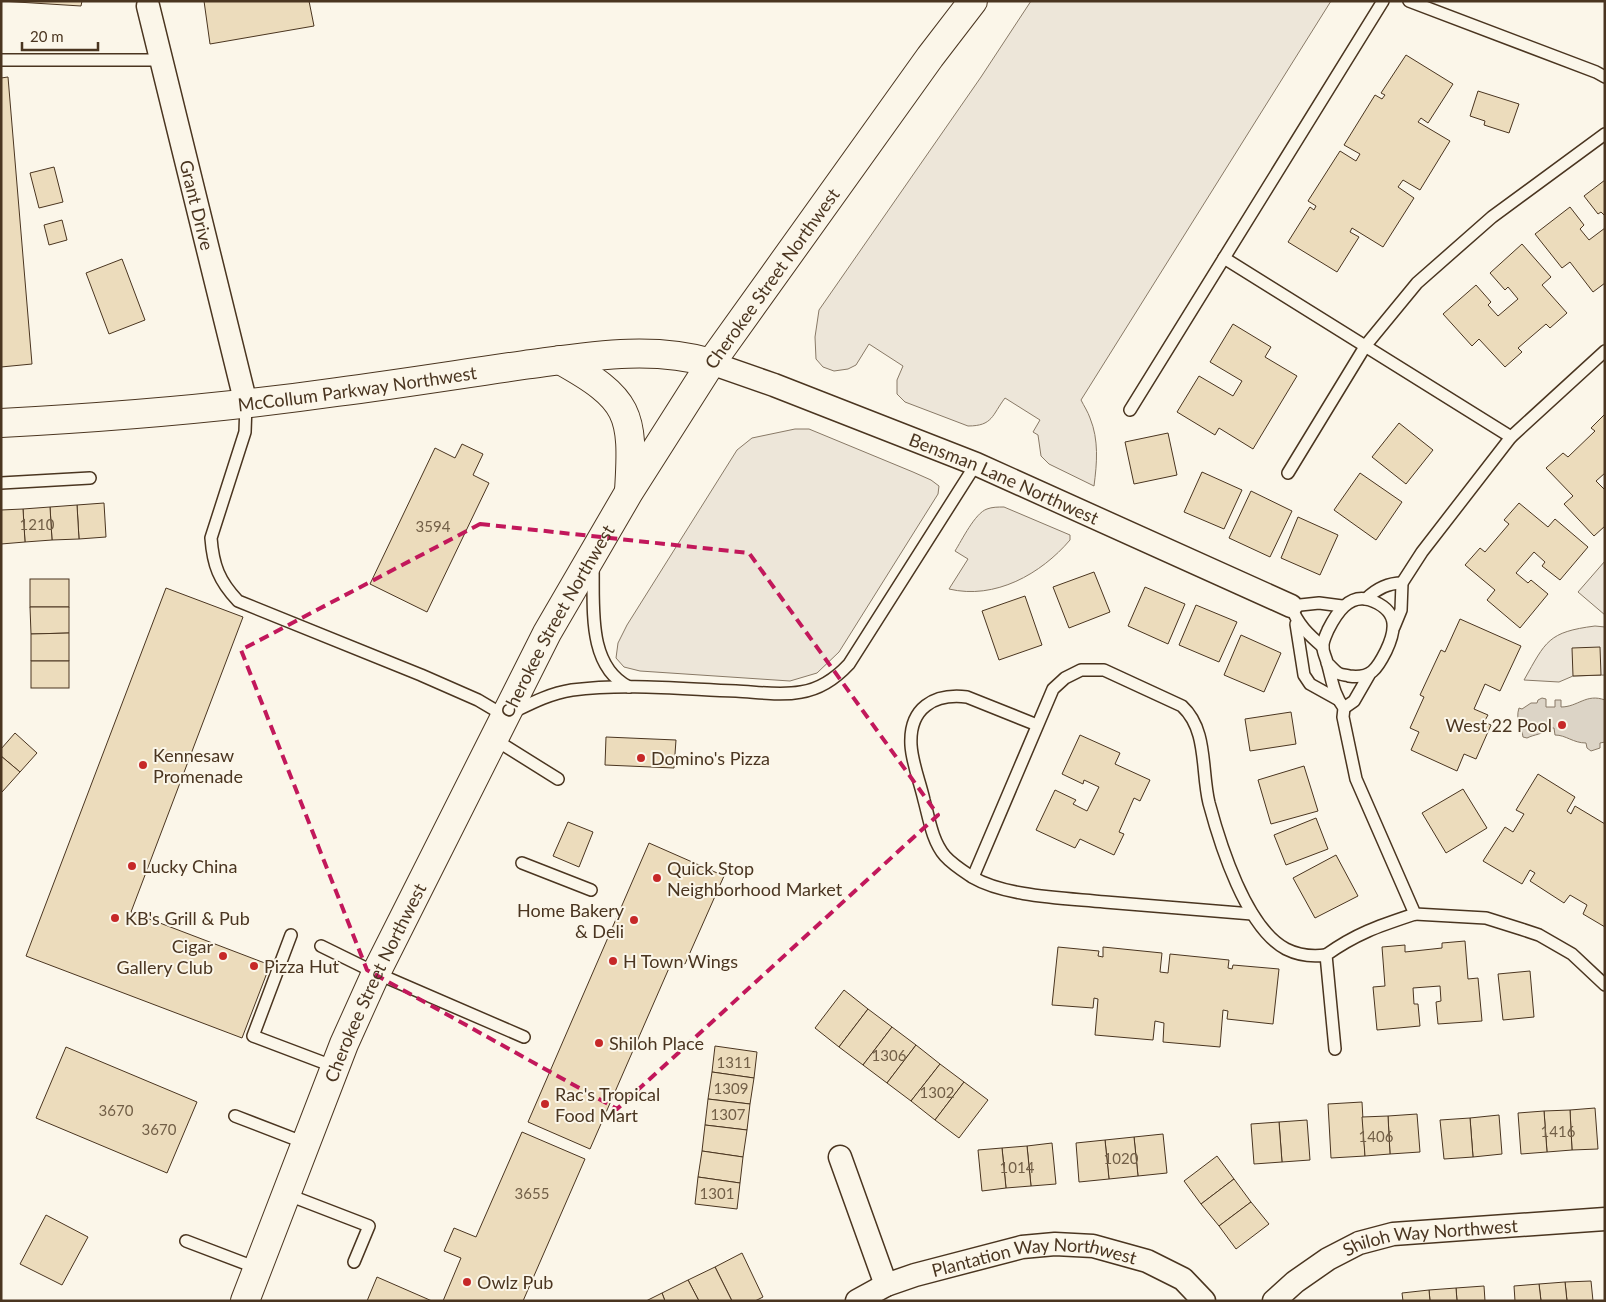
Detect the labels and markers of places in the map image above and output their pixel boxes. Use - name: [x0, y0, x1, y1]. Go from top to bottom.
- place label: West 22 Pool: [1446, 714, 1552, 736]
- marker: West 22 Pool: [1556, 719, 1568, 731]
- place label: Kennesaw Promenade: [153, 744, 243, 787]
- place label: Domino's Pizza: [651, 747, 770, 769]
- marker: Domino's Pizza: [635, 752, 647, 764]
- marker: Kennesaw Promenade: [137, 759, 149, 771]
- place label: Lucky China: [142, 855, 237, 877]
- place label: Quick Stop Neighborhood Market: [667, 857, 843, 900]
- marker: Lucky China: [126, 860, 138, 872]
- marker: Quick Stop Neighborhood Market: [651, 872, 663, 884]
- place label: Home Bakery & Deli: [517, 899, 625, 942]
- place label: KB's Grill & Pub: [125, 907, 250, 929]
- marker: KB's Grill & Pub: [109, 912, 121, 924]
- marker: Home Bakery & Deli: [628, 914, 640, 926]
- place label: Cigar Gallery Club: [117, 935, 213, 978]
- marker: Cigar Gallery Club: [217, 950, 229, 962]
- place label: H Town Wings: [623, 950, 738, 972]
- place label: Pizza Hut: [264, 955, 340, 977]
- marker: H Town Wings: [607, 955, 619, 967]
- marker: Pizza Hut: [248, 960, 260, 972]
- place label: Shiloh Place: [609, 1032, 704, 1054]
- marker: Shiloh Place: [593, 1037, 605, 1049]
- place label: Rac's Tropical Food Mart: [555, 1083, 660, 1126]
- marker: Rac's Tropical Food Mart: [539, 1098, 551, 1110]
- place label: Owlz Pub: [477, 1271, 553, 1293]
- marker: Owlz Pub: [461, 1276, 473, 1288]

